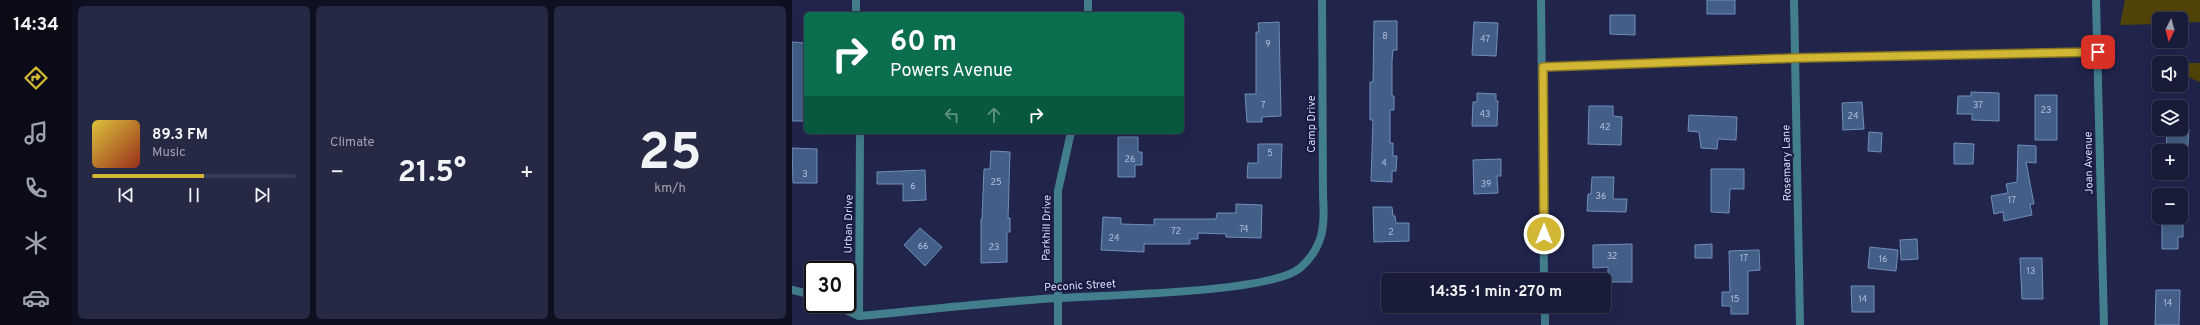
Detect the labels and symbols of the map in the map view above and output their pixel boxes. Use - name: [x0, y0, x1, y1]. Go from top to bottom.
- north arrow: [2152, 12, 2188, 48]
- house number: 8: [1382, 31, 1388, 42]
- house number: 47: [1480, 34, 1490, 45]
- pin: [2081, 35, 2115, 69]
- house number: 9: [1265, 39, 1271, 50]
- street label: Camp Drive: [1305, 95, 1319, 153]
- house number: 7: [1261, 100, 1266, 111]
- house number: 37: [1973, 100, 1983, 111]
- house number: 23: [2041, 105, 2051, 116]
- house number: 43: [1479, 109, 1491, 120]
- house number: 24: [1847, 111, 1859, 122]
- house number: 42: [1599, 122, 1611, 133]
- street label: Rosemary Lane: [1779, 125, 1795, 201]
- street label: Joan Avenue: [2081, 131, 2097, 195]
- house number: 5: [1267, 148, 1273, 159]
- house number: 26: [1125, 154, 1135, 165]
- house number: 4: [1381, 158, 1387, 169]
- house number: 3: [802, 169, 808, 180]
- house number: 25: [990, 177, 1002, 188]
- house number: 39: [1481, 179, 1491, 190]
- house number: 6: [910, 181, 916, 192]
- house number: 36: [1596, 191, 1606, 202]
- street label: Urban Drive: [841, 194, 857, 254]
- street label: Parkhill Drive: [1039, 195, 1055, 261]
- house number: 17: [2008, 195, 2016, 206]
- position arrow: [1523, 213, 1565, 255]
- house number: 74: [1239, 224, 1249, 235]
- house number: 72: [1171, 226, 1181, 237]
- house number: 2: [1388, 227, 1394, 238]
- house number: 24: [1108, 233, 1120, 244]
- house number: 66: [918, 241, 928, 252]
- house number: 23: [989, 242, 999, 253]
- house number: 32: [1607, 251, 1617, 262]
- house number: 17: [1740, 253, 1748, 264]
- house number: 16: [1879, 254, 1887, 265]
- speed limit sign: 30: [804, 261, 856, 313]
- house number: 13: [2027, 266, 2035, 277]
- street label: Peconic Street: [1044, 277, 1116, 295]
- house number: 15: [1731, 294, 1739, 305]
- house number: 14: [1859, 294, 1868, 305]
- house number: 14: [2164, 298, 2173, 309]

